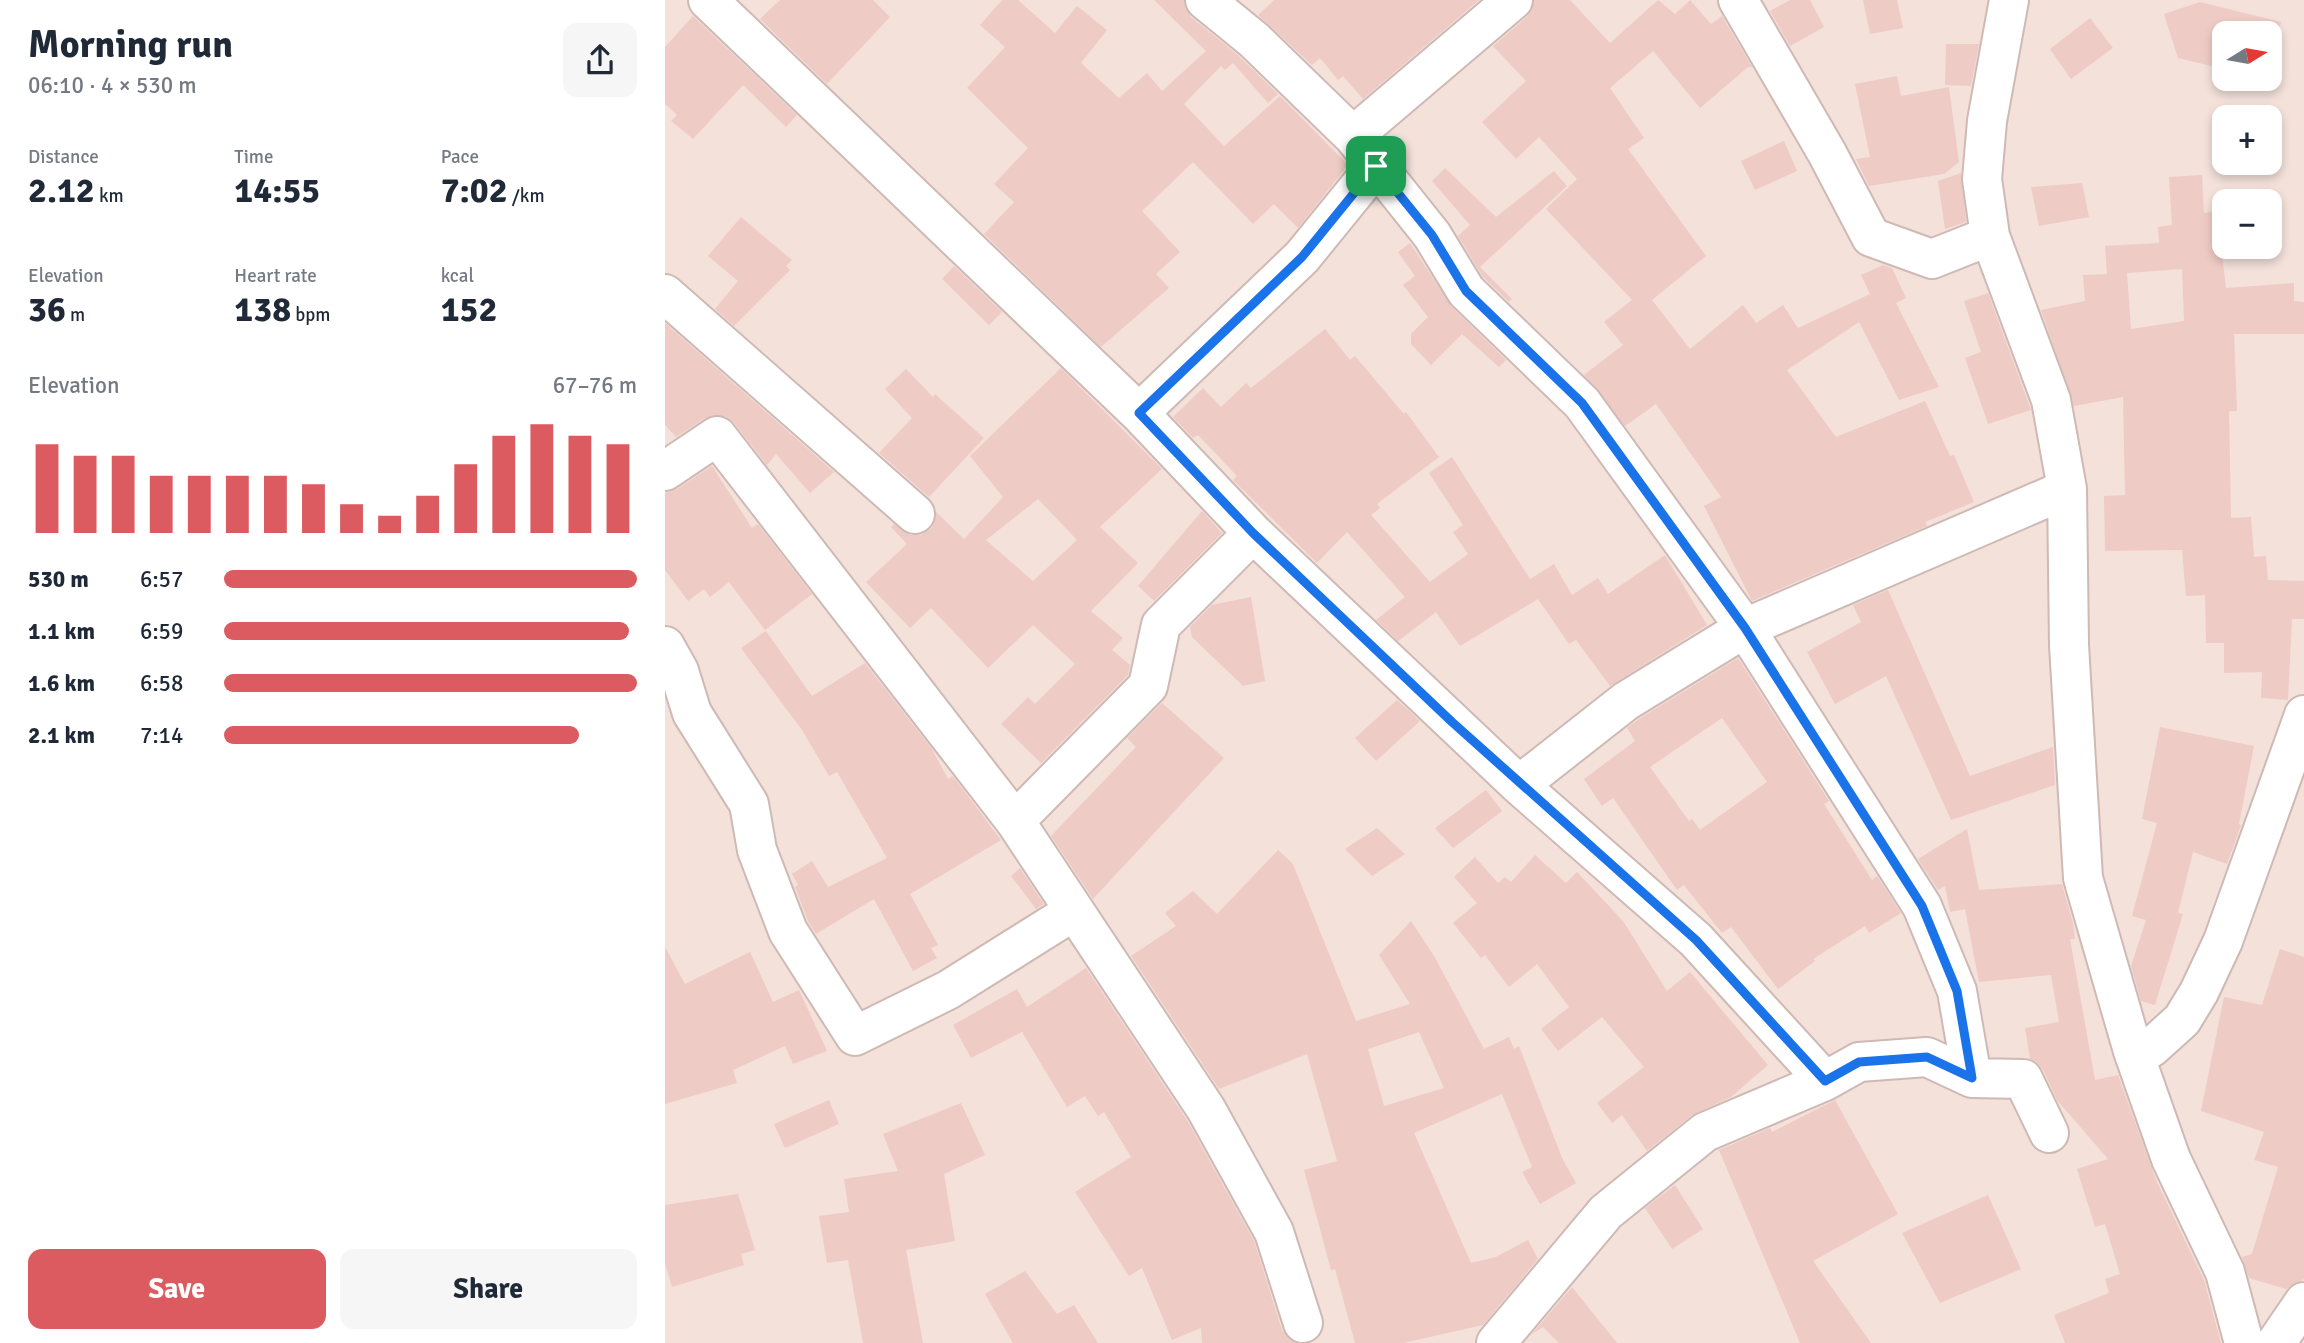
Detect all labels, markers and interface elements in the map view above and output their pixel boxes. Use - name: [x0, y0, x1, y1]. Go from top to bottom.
- text: Morning run: [28, 21, 233, 68]
- north arrow: [2212, 21, 2282, 91]
- map controls: [2212, 21, 2282, 259]
- button: share: [563, 23, 637, 97]
- text: 06:10 · 4 × 530 m: [28, 71, 197, 100]
- button: +: [2212, 105, 2282, 175]
- pin: [1346, 136, 1406, 196]
- text: Distance: [28, 145, 99, 169]
- text: Time: [234, 145, 273, 169]
- text: Pace: [441, 145, 479, 169]
- icon: arrive: [1357, 147, 1395, 185]
- text: 2.12: [28, 169, 95, 212]
- text: 14:55: [234, 169, 320, 212]
- text: 7:02: [441, 169, 508, 212]
- text: km: [95, 184, 124, 208]
- text: /km: [508, 184, 545, 208]
- button: −: [2212, 189, 2282, 259]
- text: Elevation: [28, 264, 104, 288]
- text: Heart rate: [234, 264, 317, 288]
- text: kcal: [441, 264, 474, 288]
- text: 36: [28, 288, 66, 331]
- text: 138: [234, 288, 291, 331]
- text: 152: [441, 288, 497, 331]
- text: m: [66, 303, 85, 327]
- text: bpm: [291, 303, 330, 327]
- text: Elevation: [28, 371, 120, 400]
- text: 67–76 m: [553, 371, 637, 400]
- text: 530 m: [28, 565, 89, 594]
- text: 6:57: [140, 565, 183, 594]
- text: 1.1 km: [28, 617, 95, 646]
- text: 6:59: [140, 617, 183, 646]
- text: 1.6 km: [28, 669, 95, 698]
- text: 6:58: [140, 669, 183, 698]
- text: 2.1 km: [28, 721, 95, 750]
- text: 7:14: [140, 721, 183, 750]
- button: Save: [28, 1249, 326, 1329]
- button: Share: [340, 1249, 637, 1329]

